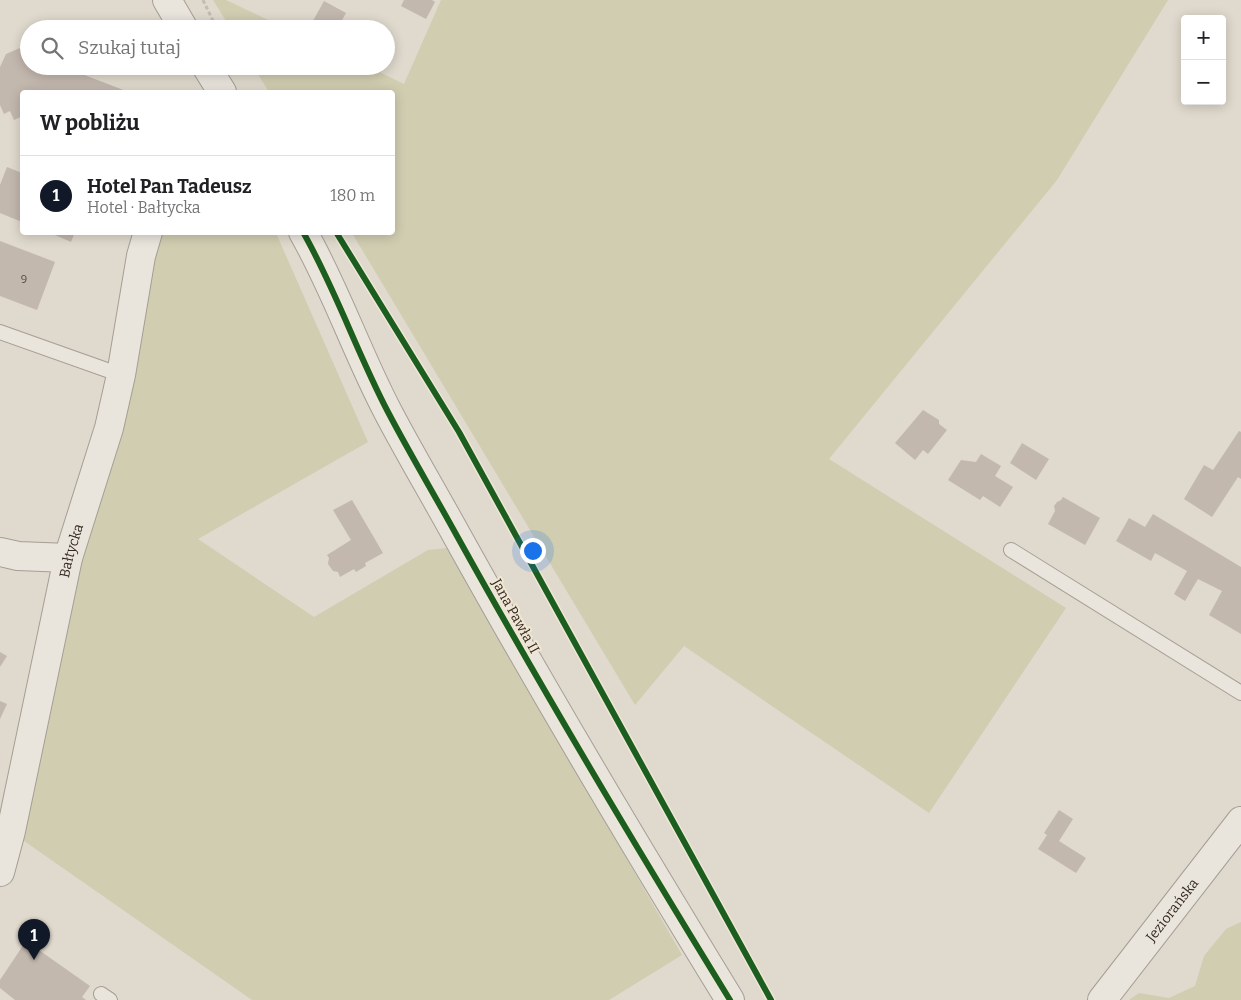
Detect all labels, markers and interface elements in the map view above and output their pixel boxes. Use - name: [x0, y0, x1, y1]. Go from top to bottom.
- map controls: [1181, 15, 1226, 105]
- button: +: [1181, 15, 1226, 60]
- search box: [20, 20, 395, 75]
- icon: search: [38, 34, 66, 62]
- text: Szukaj tutaj: [78, 36, 181, 59]
- button: −: [1181, 60, 1226, 105]
- text: W pobliżu: [40, 110, 140, 136]
- text: Hotel Pan Tadeusz: [87, 175, 252, 198]
- text: 1: [53, 186, 59, 205]
- text: 180 m: [330, 186, 375, 205]
- text: Hotel · Bałtycka: [87, 198, 201, 217]
- house number: 9: [21, 273, 27, 286]
- street label: Bałtycka: [56, 522, 87, 579]
- your location: [520, 538, 546, 564]
- street label: Jana Pawła II: [488, 575, 543, 657]
- street label: Jeziorańska: [1142, 875, 1202, 946]
- pin: 1: [18, 919, 50, 960]

